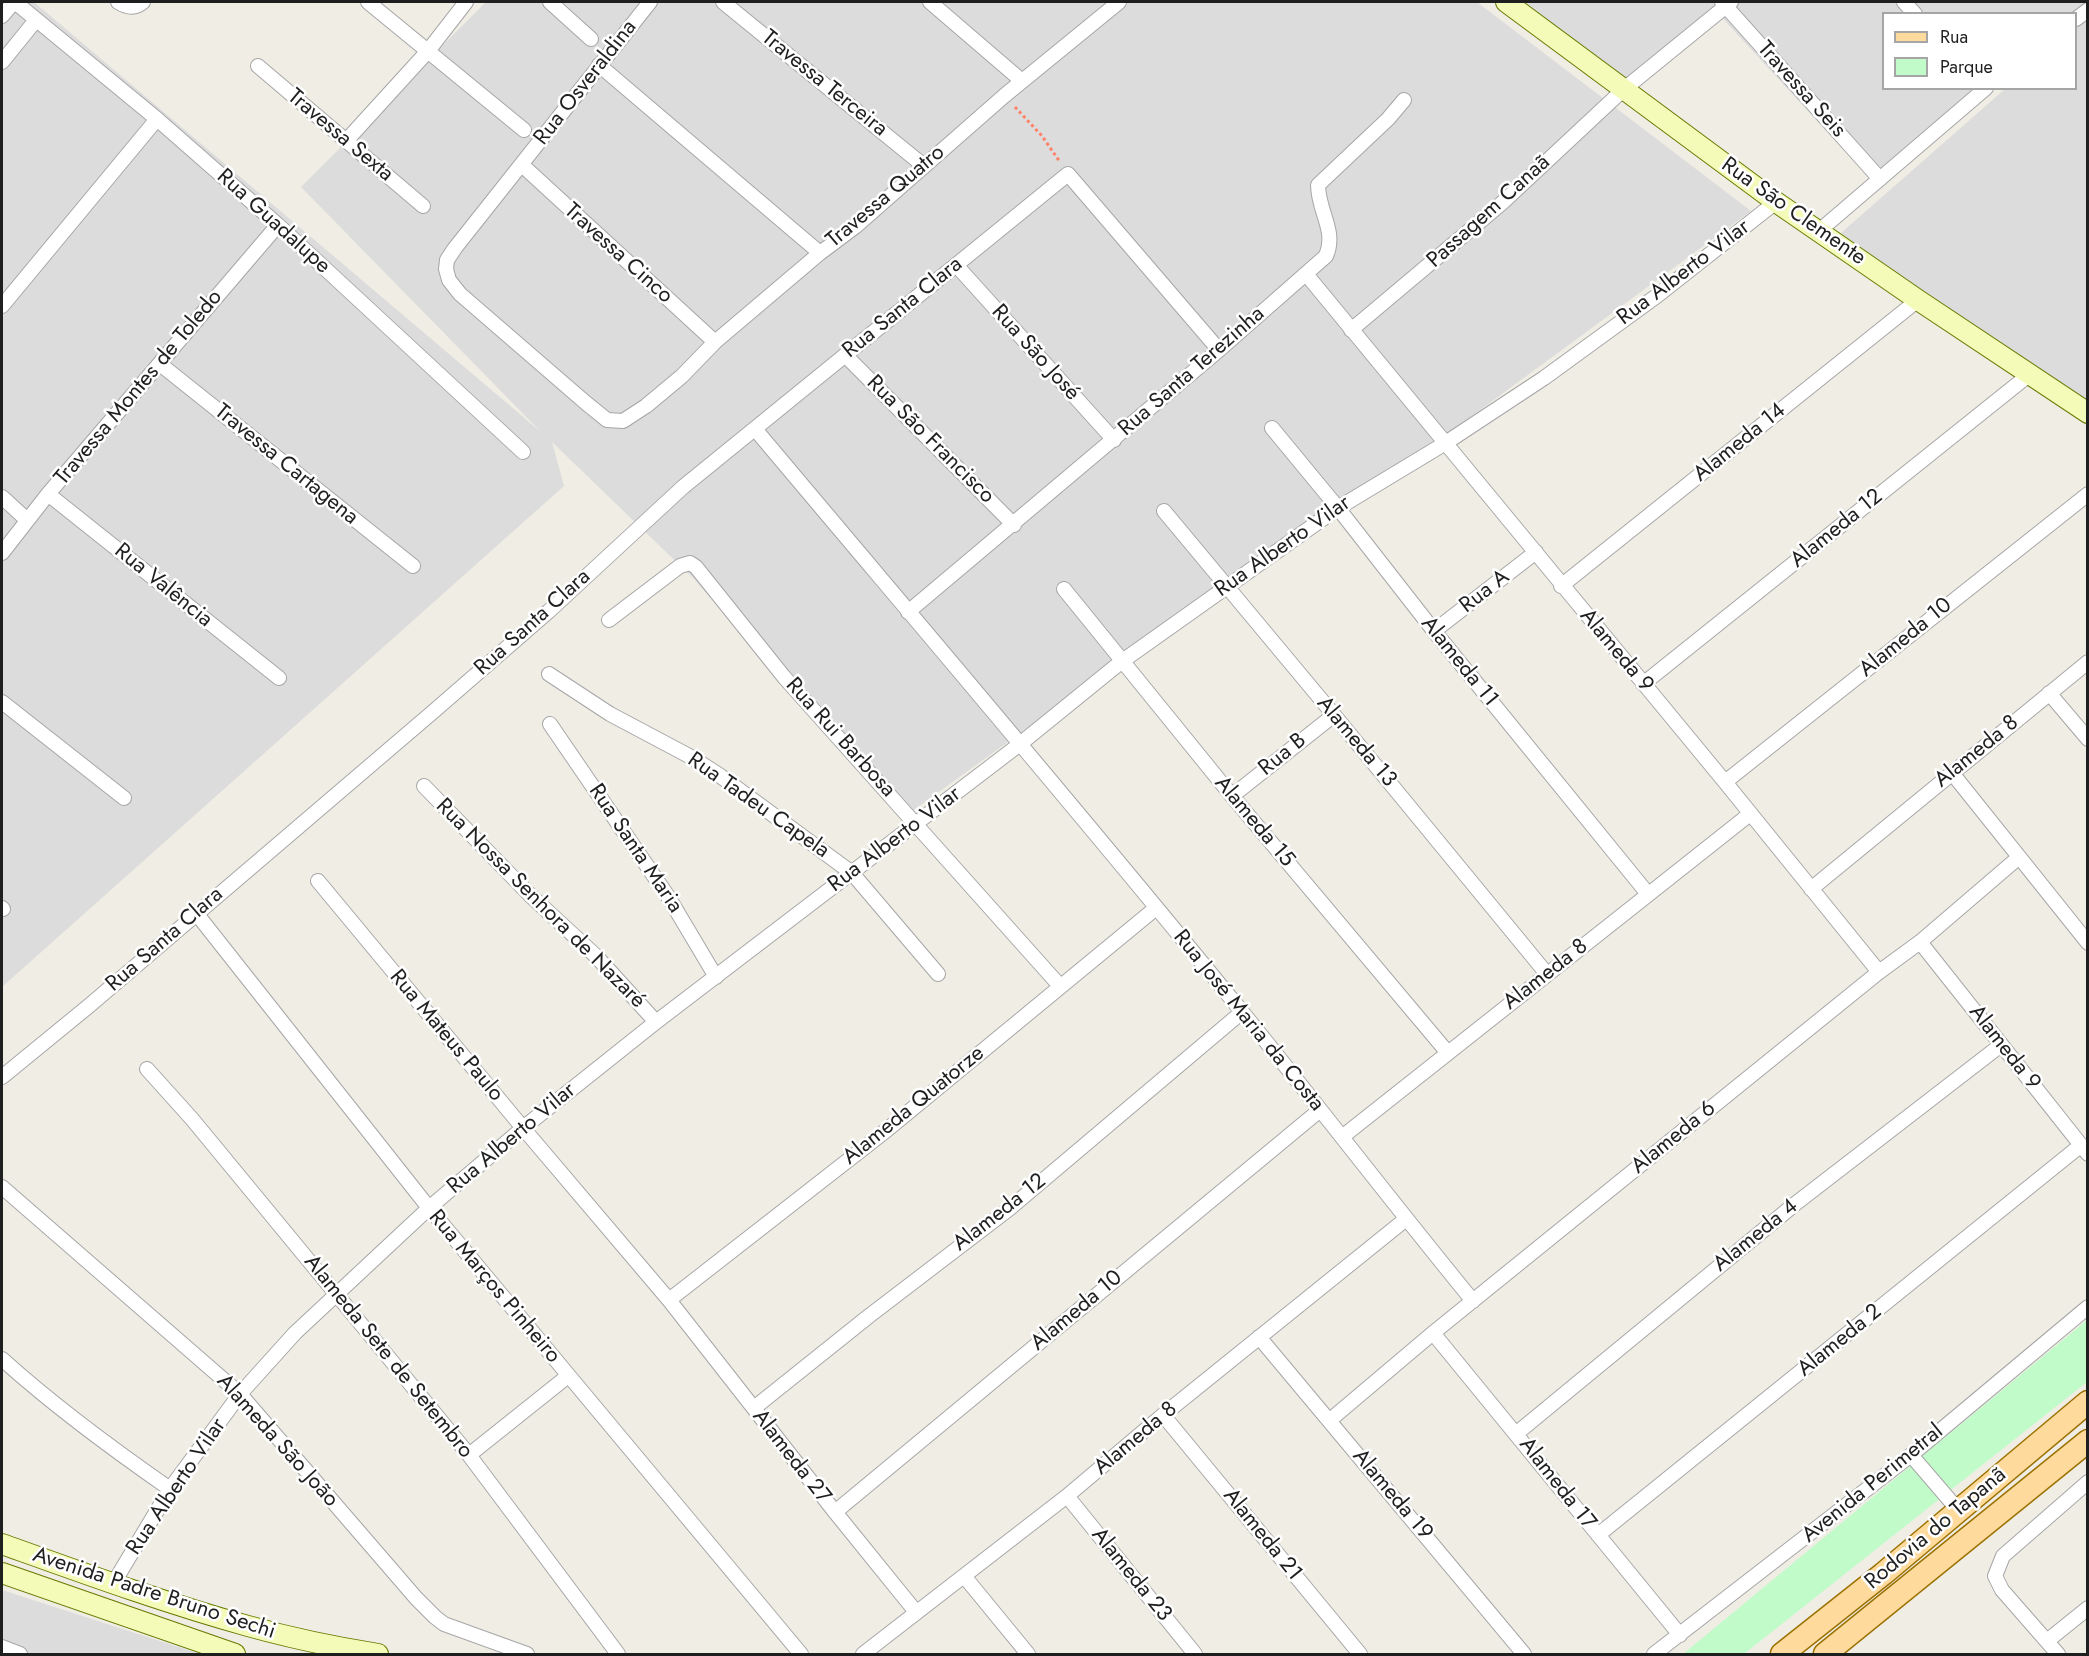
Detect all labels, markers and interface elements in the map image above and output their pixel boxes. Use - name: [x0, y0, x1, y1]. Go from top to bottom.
- legend: [1882, 12, 2077, 90]
- street label: Rua Osveraldina: [529, 15, 643, 151]
- text: Rua: [1940, 24, 1968, 50]
- street label: Travessa Terceira: [756, 25, 892, 143]
- street label: Travessa Seis: [1751, 37, 1851, 143]
- text: Parque: [1940, 54, 1993, 80]
- street label: Travessa Sexta: [282, 84, 398, 188]
- street label: Travessa Quatro: [822, 140, 950, 254]
- street label: Passagem Canaã: [1422, 150, 1556, 274]
- street label: Rua São Clemente: [1716, 152, 1870, 272]
- street label: Rua Guadalupe: [211, 164, 335, 280]
- street label: Travessa Cinco: [558, 198, 678, 310]
- street label: Rua Alberto Vilar: [1612, 215, 1756, 331]
- street label: Rua Santa Clara: [838, 252, 968, 364]
- street label: Travessa Montes de Toledo: [50, 285, 228, 491]
- street label: Rua São José: [985, 300, 1085, 406]
- street label: Rua Santa Terezinha: [1114, 301, 1270, 443]
- street label: Rua São Francisco: [860, 370, 1000, 510]
- street label: Alameda 14: [1689, 398, 1791, 488]
- street label: Travessa Cartagena: [209, 399, 363, 531]
- street label: Alameda 12: [1786, 484, 1888, 574]
- street label: Rua Alberto Vilar: [1210, 490, 1356, 604]
- street label: Rua Valência: [109, 538, 217, 634]
- street label: Rua Santa Clara: [470, 564, 596, 682]
- street label: Rua A: [1455, 564, 1515, 620]
- street label: Alameda 10: [1854, 593, 1958, 683]
- street label: Alameda 9: [1573, 604, 1659, 698]
- street label: Alameda 11: [1415, 612, 1503, 712]
- street label: Rua Rui Barbosa: [779, 673, 901, 803]
- street label: Alameda 13: [1310, 691, 1402, 793]
- street label: Alameda 8: [1930, 710, 2024, 794]
- street label: Rua B: [1254, 728, 1312, 782]
- street label: Rua Tadeu Capela: [682, 747, 834, 865]
- street label: Alameda 15: [1208, 771, 1300, 873]
- street label: Rua Santa Maria: [582, 779, 688, 919]
- street label: Rua Alberto Vilar: [823, 782, 967, 898]
- street label: Rua Nossa Senhora de Nazaré: [430, 794, 650, 1014]
- street label: Rua Santa Clara: [101, 882, 229, 998]
- street label: Rua José Maria da Costa: [1167, 925, 1329, 1117]
- street label: Alameda 8: [1498, 934, 1594, 1016]
- street label: Rua Mateus Paulo: [383, 965, 509, 1107]
- street label: Alameda 9: [1962, 1000, 2046, 1096]
- street label: Alameda Quatorze: [838, 1041, 990, 1171]
- street label: Rua Alberto Vilar: [442, 1078, 582, 1200]
- street label: Alameda 6: [1626, 1096, 1722, 1180]
- street label: Alameda 12: [948, 1168, 1052, 1258]
- street label: Alameda 4: [1708, 1194, 1804, 1278]
- street label: Rua Marços Pinheiro: [422, 1205, 566, 1369]
- street label: Alameda Sete de Setembro: [298, 1250, 478, 1464]
- street label: Alameda 10: [1026, 1265, 1128, 1357]
- street label: Alameda 2: [1792, 1299, 1888, 1383]
- street label: Alameda São João: [210, 1369, 344, 1513]
- street label: Alameda 8: [1089, 1397, 1183, 1481]
- street label: Alameda 27: [746, 1405, 836, 1509]
- street label: Rua Alberto Vilar: [121, 1414, 233, 1560]
- street label: Avenida Perimetral: [1797, 1419, 1949, 1549]
- street label: Alameda 17: [1513, 1433, 1601, 1535]
- street label: Alameda 19: [1346, 1444, 1438, 1546]
- street label: Rodovia do Tapanã: [1860, 1462, 2012, 1596]
- street label: Alameda 21: [1217, 1484, 1307, 1586]
- street label: Alameda 23: [1085, 1523, 1177, 1627]
- street label: Avenida Padre Bruno Sechi: [29, 1542, 279, 1646]

